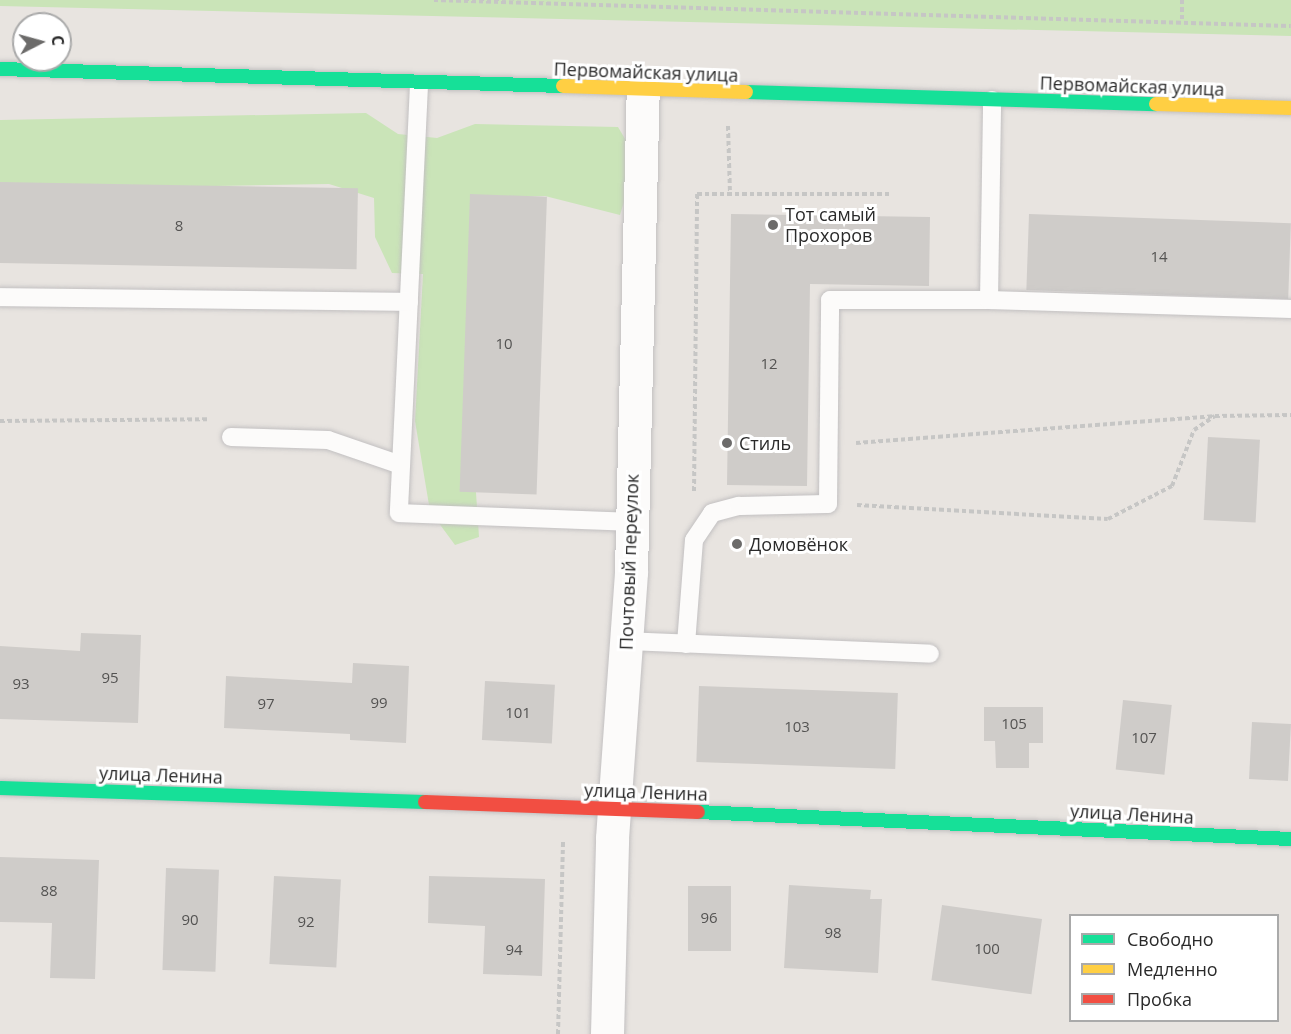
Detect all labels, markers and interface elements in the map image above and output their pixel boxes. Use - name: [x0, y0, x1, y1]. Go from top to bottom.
- north arrow: [12, 12, 72, 72]
- text: С: [46, 34, 69, 47]
- street label: Первомайская улица: [553, 58, 739, 86]
- street label: Первомайская улица: [1039, 72, 1225, 100]
- place label: Тот самый Прохоров: [785, 204, 876, 246]
- house number: 8: [175, 217, 183, 235]
- marker: Тот самый Прохоров: [766, 218, 780, 232]
- house number: 14: [1150, 248, 1168, 266]
- house number: 10: [495, 335, 513, 353]
- house number: 12: [760, 355, 778, 373]
- place label: Стиль: [739, 432, 791, 454]
- marker: Стиль: [720, 436, 734, 450]
- street label: Почтовый переулок: [615, 474, 643, 650]
- place label: Домовёнок: [749, 533, 848, 555]
- marker: Домовёнок: [730, 537, 744, 551]
- house number: 95: [101, 669, 119, 687]
- house number: 93: [12, 675, 30, 693]
- house number: 99: [370, 694, 388, 712]
- house number: 97: [257, 695, 275, 713]
- house number: 101: [505, 704, 531, 722]
- house number: 105: [1001, 715, 1027, 733]
- house number: 103: [784, 718, 810, 736]
- house number: 107: [1131, 729, 1157, 747]
- street label: улица Ленина: [99, 762, 223, 788]
- street label: улица Ленина: [584, 779, 708, 805]
- street label: улица Ленина: [1070, 800, 1194, 828]
- house number: 88: [40, 882, 58, 900]
- house number: 96: [700, 909, 718, 927]
- house number: 90: [181, 911, 199, 929]
- house number: 92: [297, 913, 315, 931]
- legend: [1069, 914, 1279, 1022]
- house number: 98: [824, 924, 842, 942]
- text: Свободно: [1127, 927, 1214, 951]
- house number: 100: [974, 940, 1000, 958]
- house number: 94: [505, 941, 523, 959]
- text: Медленно: [1127, 957, 1218, 981]
- text: Пробка: [1127, 987, 1192, 1011]

